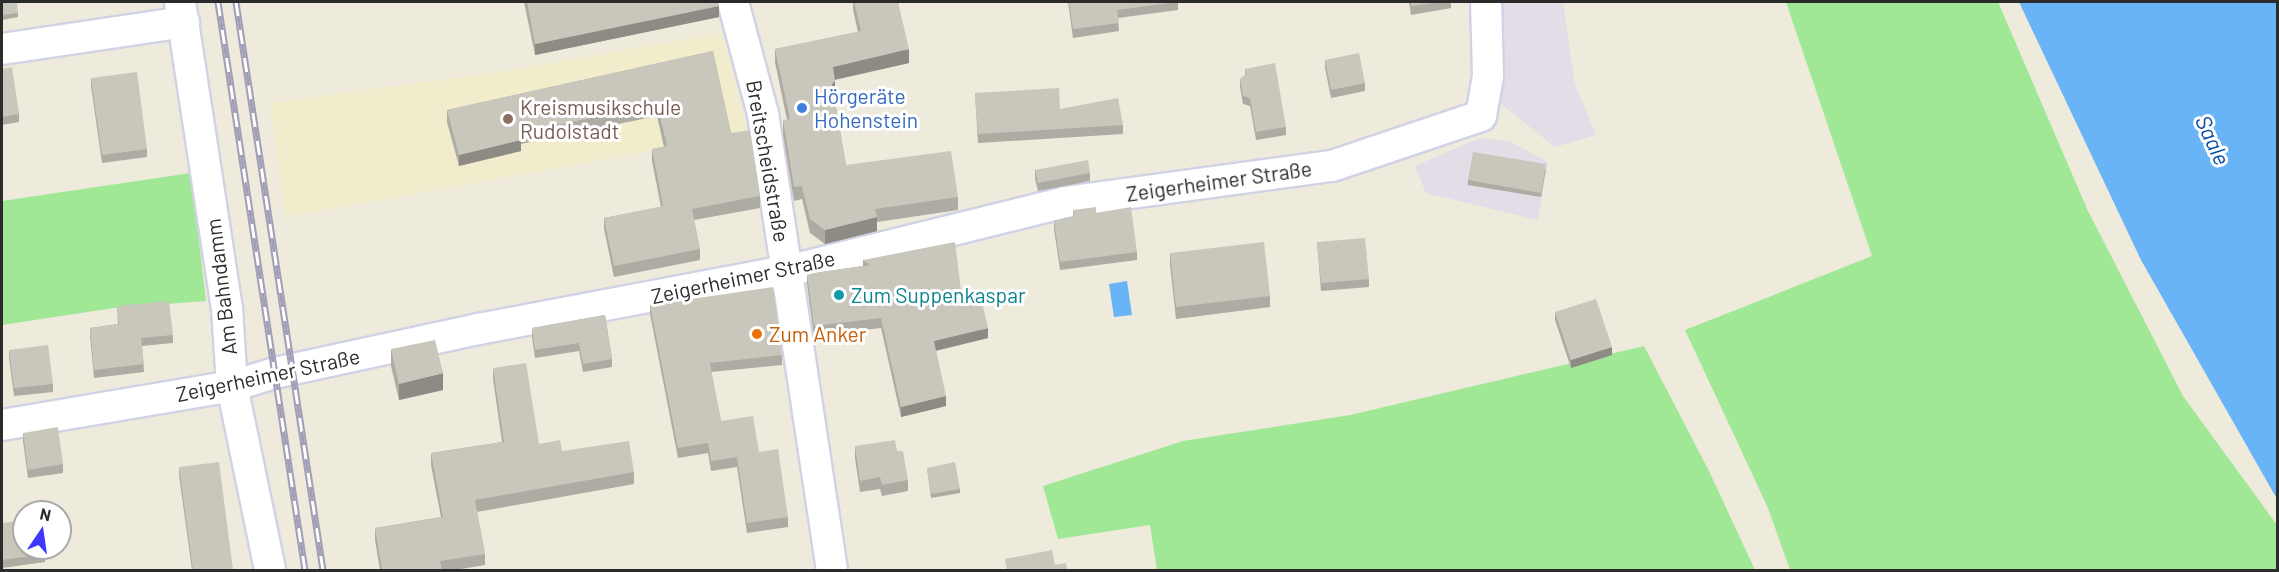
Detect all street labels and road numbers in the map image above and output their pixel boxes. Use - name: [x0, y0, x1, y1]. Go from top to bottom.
- street label: Breitscheidstraße: [741, 78, 795, 244]
- street label: Zeigerheimer Straße: [1125, 155, 1313, 207]
- street label: Am Bahndamm: [200, 217, 242, 357]
- street label: Zeigerheimer Straße: [649, 245, 837, 309]
- street label: Zeigerheimer Straße: [174, 343, 362, 407]

